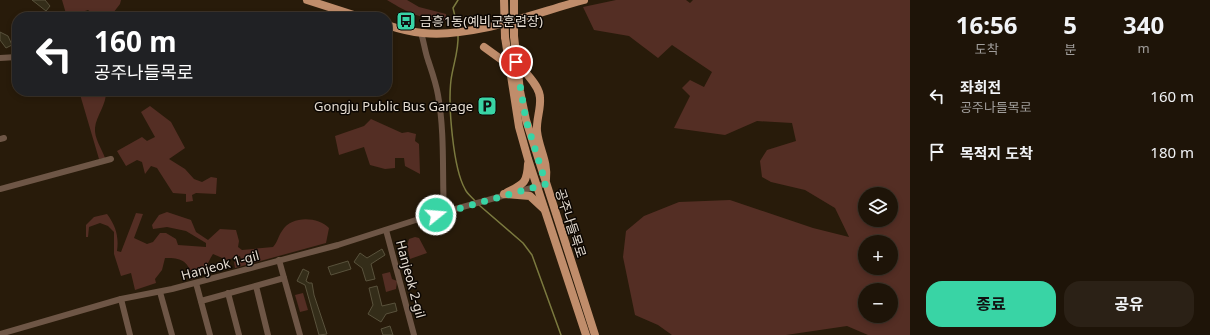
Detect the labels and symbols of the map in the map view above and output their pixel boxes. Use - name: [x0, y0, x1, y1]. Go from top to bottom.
- bus stop icon: 금흥1동(예비군훈련장): [395, 10, 417, 32]
- place label: 금흥1동(예비군훈련장): [420, 12, 543, 30]
- pin: [499, 45, 533, 79]
- parking icon: Gongju Public Bus Garage: [476, 95, 498, 117]
- place label: Gongju Public Bus Garage: [314, 97, 473, 115]
- street label: 공주나들목로: [551, 186, 591, 260]
- position arrow: [415, 194, 457, 236]
- street label: Hanjeok 2-gil: [392, 238, 430, 320]
- street label: Hanjeok 1-gil: [179, 246, 261, 284]

